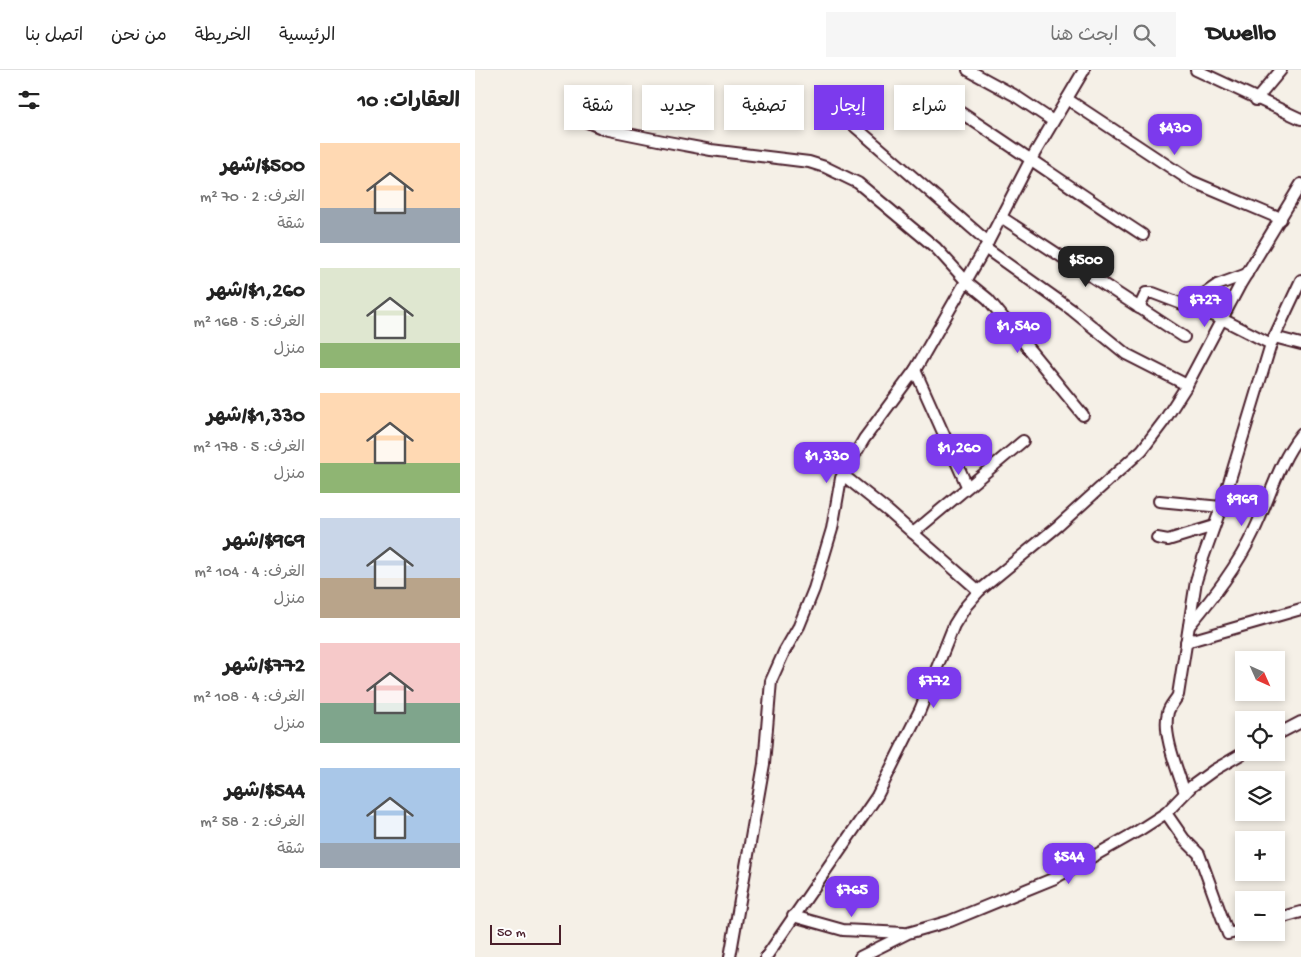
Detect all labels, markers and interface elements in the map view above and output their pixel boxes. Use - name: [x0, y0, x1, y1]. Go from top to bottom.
- search box: [826, 12, 1176, 57]
- text: Dwello: [1206, 20, 1276, 49]
- icon: search: [1130, 21, 1158, 49]
- text: ابحث هنا: [1050, 25, 1118, 48]
- text: اتصل بنا: [25, 26, 83, 47]
- text: من نحن: [111, 26, 167, 47]
- text: الخريطة: [195, 26, 251, 47]
- text: الرئيسية: [279, 26, 335, 47]
- chip: شقة: [564, 85, 632, 130]
- chip: جديد: [642, 85, 714, 130]
- chip: تصفية: [724, 85, 804, 130]
- chip: إيجار: [814, 85, 884, 130]
- chip: شراء: [894, 85, 965, 130]
- icon: filters: [15, 86, 43, 114]
- text: العقارات: 10: [358, 90, 460, 115]
- pin: $430: [1145, 114, 1205, 156]
- text: $430: [1159, 120, 1191, 139]
- text: $500/شهر: [221, 155, 305, 180]
- icon: home: [360, 163, 420, 223]
- text: الغرف: 2 · 70 m²: [200, 189, 305, 208]
- text: شقة: [277, 216, 305, 235]
- pin: $500: [1056, 246, 1116, 288]
- text: $500: [1069, 252, 1103, 271]
- text: $1,260/شهر: [208, 280, 305, 305]
- pin: $727: [1175, 286, 1235, 328]
- icon: home: [360, 288, 420, 348]
- text: $727: [1189, 292, 1221, 311]
- pin: $1,540: [977, 312, 1059, 354]
- text: الغرف: 5 · 168 m²: [193, 314, 305, 333]
- text: $1,540: [996, 318, 1040, 337]
- text: منزل: [273, 341, 305, 360]
- text: $1,330/شهر: [207, 405, 305, 430]
- icon: home: [360, 413, 420, 473]
- pin: $1,260: [918, 434, 1000, 476]
- text: الغرف: 5 · 178 m²: [193, 439, 305, 458]
- text: $1,260: [937, 440, 981, 459]
- pin: $1,330: [786, 442, 868, 484]
- text: $1,330: [805, 448, 849, 467]
- text: منزل: [273, 466, 305, 485]
- pin: $969: [1212, 484, 1272, 527]
- text: $969: [1226, 491, 1258, 510]
- text: $969/شهر: [224, 530, 305, 555]
- icon: home: [360, 538, 420, 598]
- text: الغرف: 4 · 104 m²: [194, 564, 305, 583]
- text: منزل: [273, 591, 305, 610]
- north arrow: [1235, 651, 1285, 701]
- map controls: [1235, 651, 1285, 941]
- text: $772/شهر: [223, 655, 305, 680]
- icon: home: [360, 663, 420, 723]
- pin: $772: [904, 666, 964, 709]
- text: $772: [918, 673, 950, 692]
- text: الغرف: 4 · 108 m²: [193, 689, 305, 708]
- button: locate: [1235, 711, 1285, 761]
- text: منزل: [273, 716, 305, 735]
- button: layers: [1235, 771, 1285, 821]
- text: $544/شهر: [225, 780, 305, 805]
- icon: home: [360, 788, 420, 848]
- text: الغرف: 2 · 58 m²: [200, 814, 305, 833]
- button: +: [1235, 831, 1285, 881]
- text: شقة: [277, 841, 305, 860]
- pin: $544: [1039, 842, 1099, 885]
- text: $544: [1054, 849, 1084, 868]
- pin: $765: [822, 876, 882, 918]
- text: $765: [836, 882, 868, 901]
- button: −: [1235, 891, 1285, 941]
- scale bar: [490, 922, 561, 945]
- text: 50 m: [497, 925, 526, 942]

